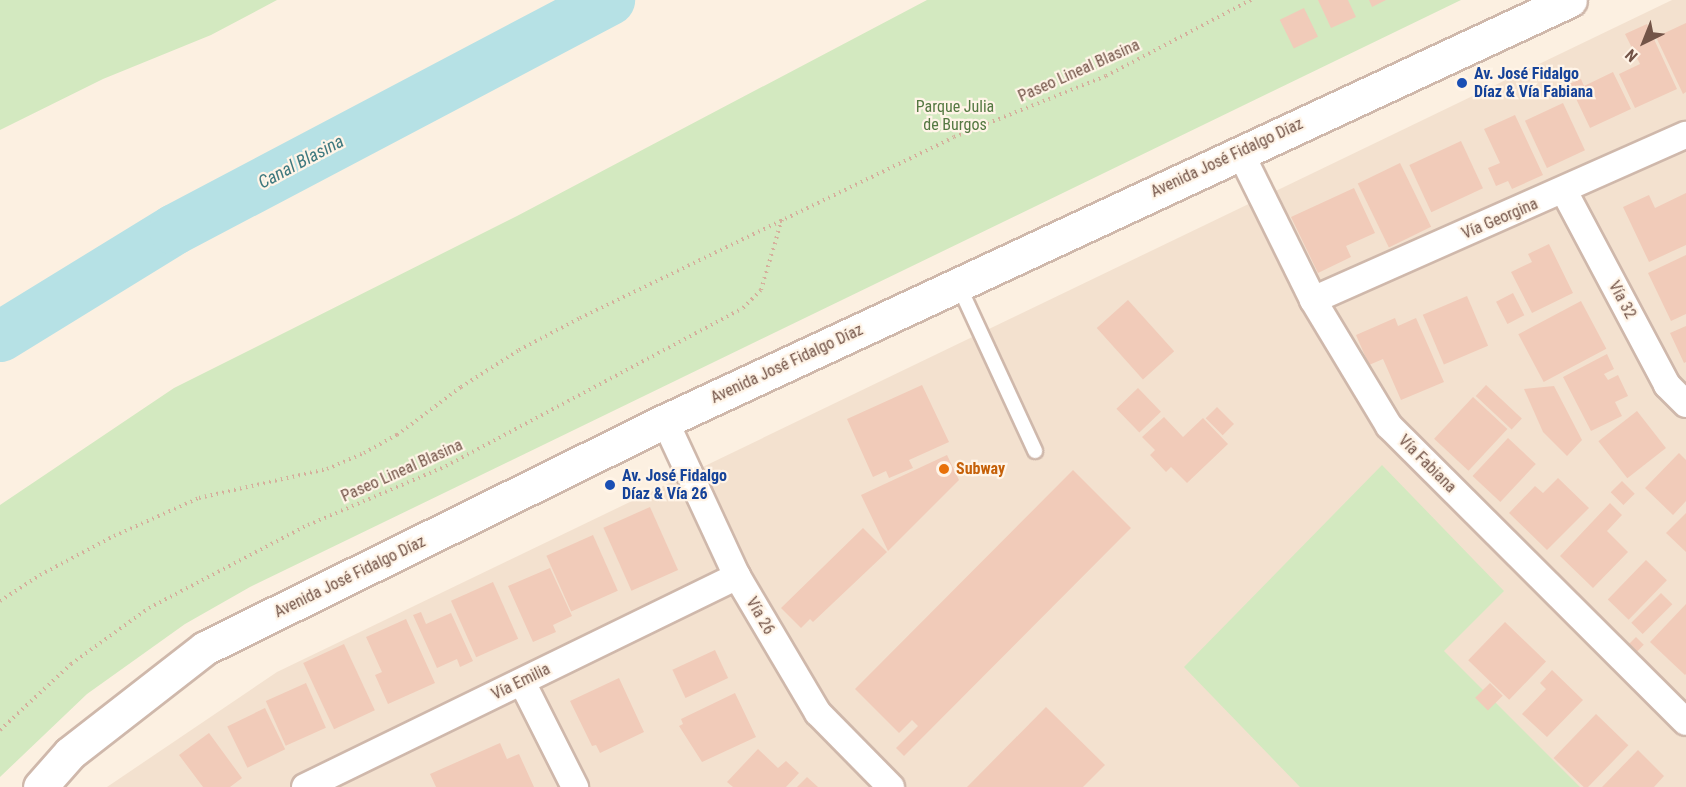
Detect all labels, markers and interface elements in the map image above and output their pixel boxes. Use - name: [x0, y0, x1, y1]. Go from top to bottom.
- north arrow: [1614, 12, 1674, 72]
- street label: Paseo Lineal Blasina: [1015, 36, 1143, 106]
- text: N: [1621, 45, 1641, 66]
- place label: Av. José Fidalgo Díaz & Vía Fabiana: [1474, 64, 1593, 102]
- marker: Av. José Fidalgo Díaz & Vía Fabiana: [1455, 76, 1469, 90]
- park label: Parque Julia de Burgos: [916, 97, 994, 135]
- street label: Avenida José Fidalgo Díaz: [1148, 114, 1306, 202]
- water label: Canal Blasina: [254, 130, 348, 194]
- street label: Vía Georgina: [1459, 194, 1541, 244]
- street label: Vía 32: [1604, 278, 1640, 322]
- street label: Avenida José Fidalgo Díaz: [708, 320, 866, 408]
- street label: Vía Fabiana: [1394, 431, 1460, 497]
- street label: Paseo Lineal Blasina: [338, 436, 466, 506]
- place label: Subway: [956, 459, 1005, 479]
- marker: Subway: [937, 462, 951, 476]
- place label: Av. José Fidalgo Díaz & Vía 26: [622, 466, 727, 504]
- marker: Av. José Fidalgo Díaz & Vía 26: [603, 478, 617, 492]
- street label: Avenida José Fidalgo Díaz: [271, 532, 429, 622]
- street label: Vía 26: [742, 594, 778, 638]
- street label: Vía Emilia: [489, 660, 553, 704]

